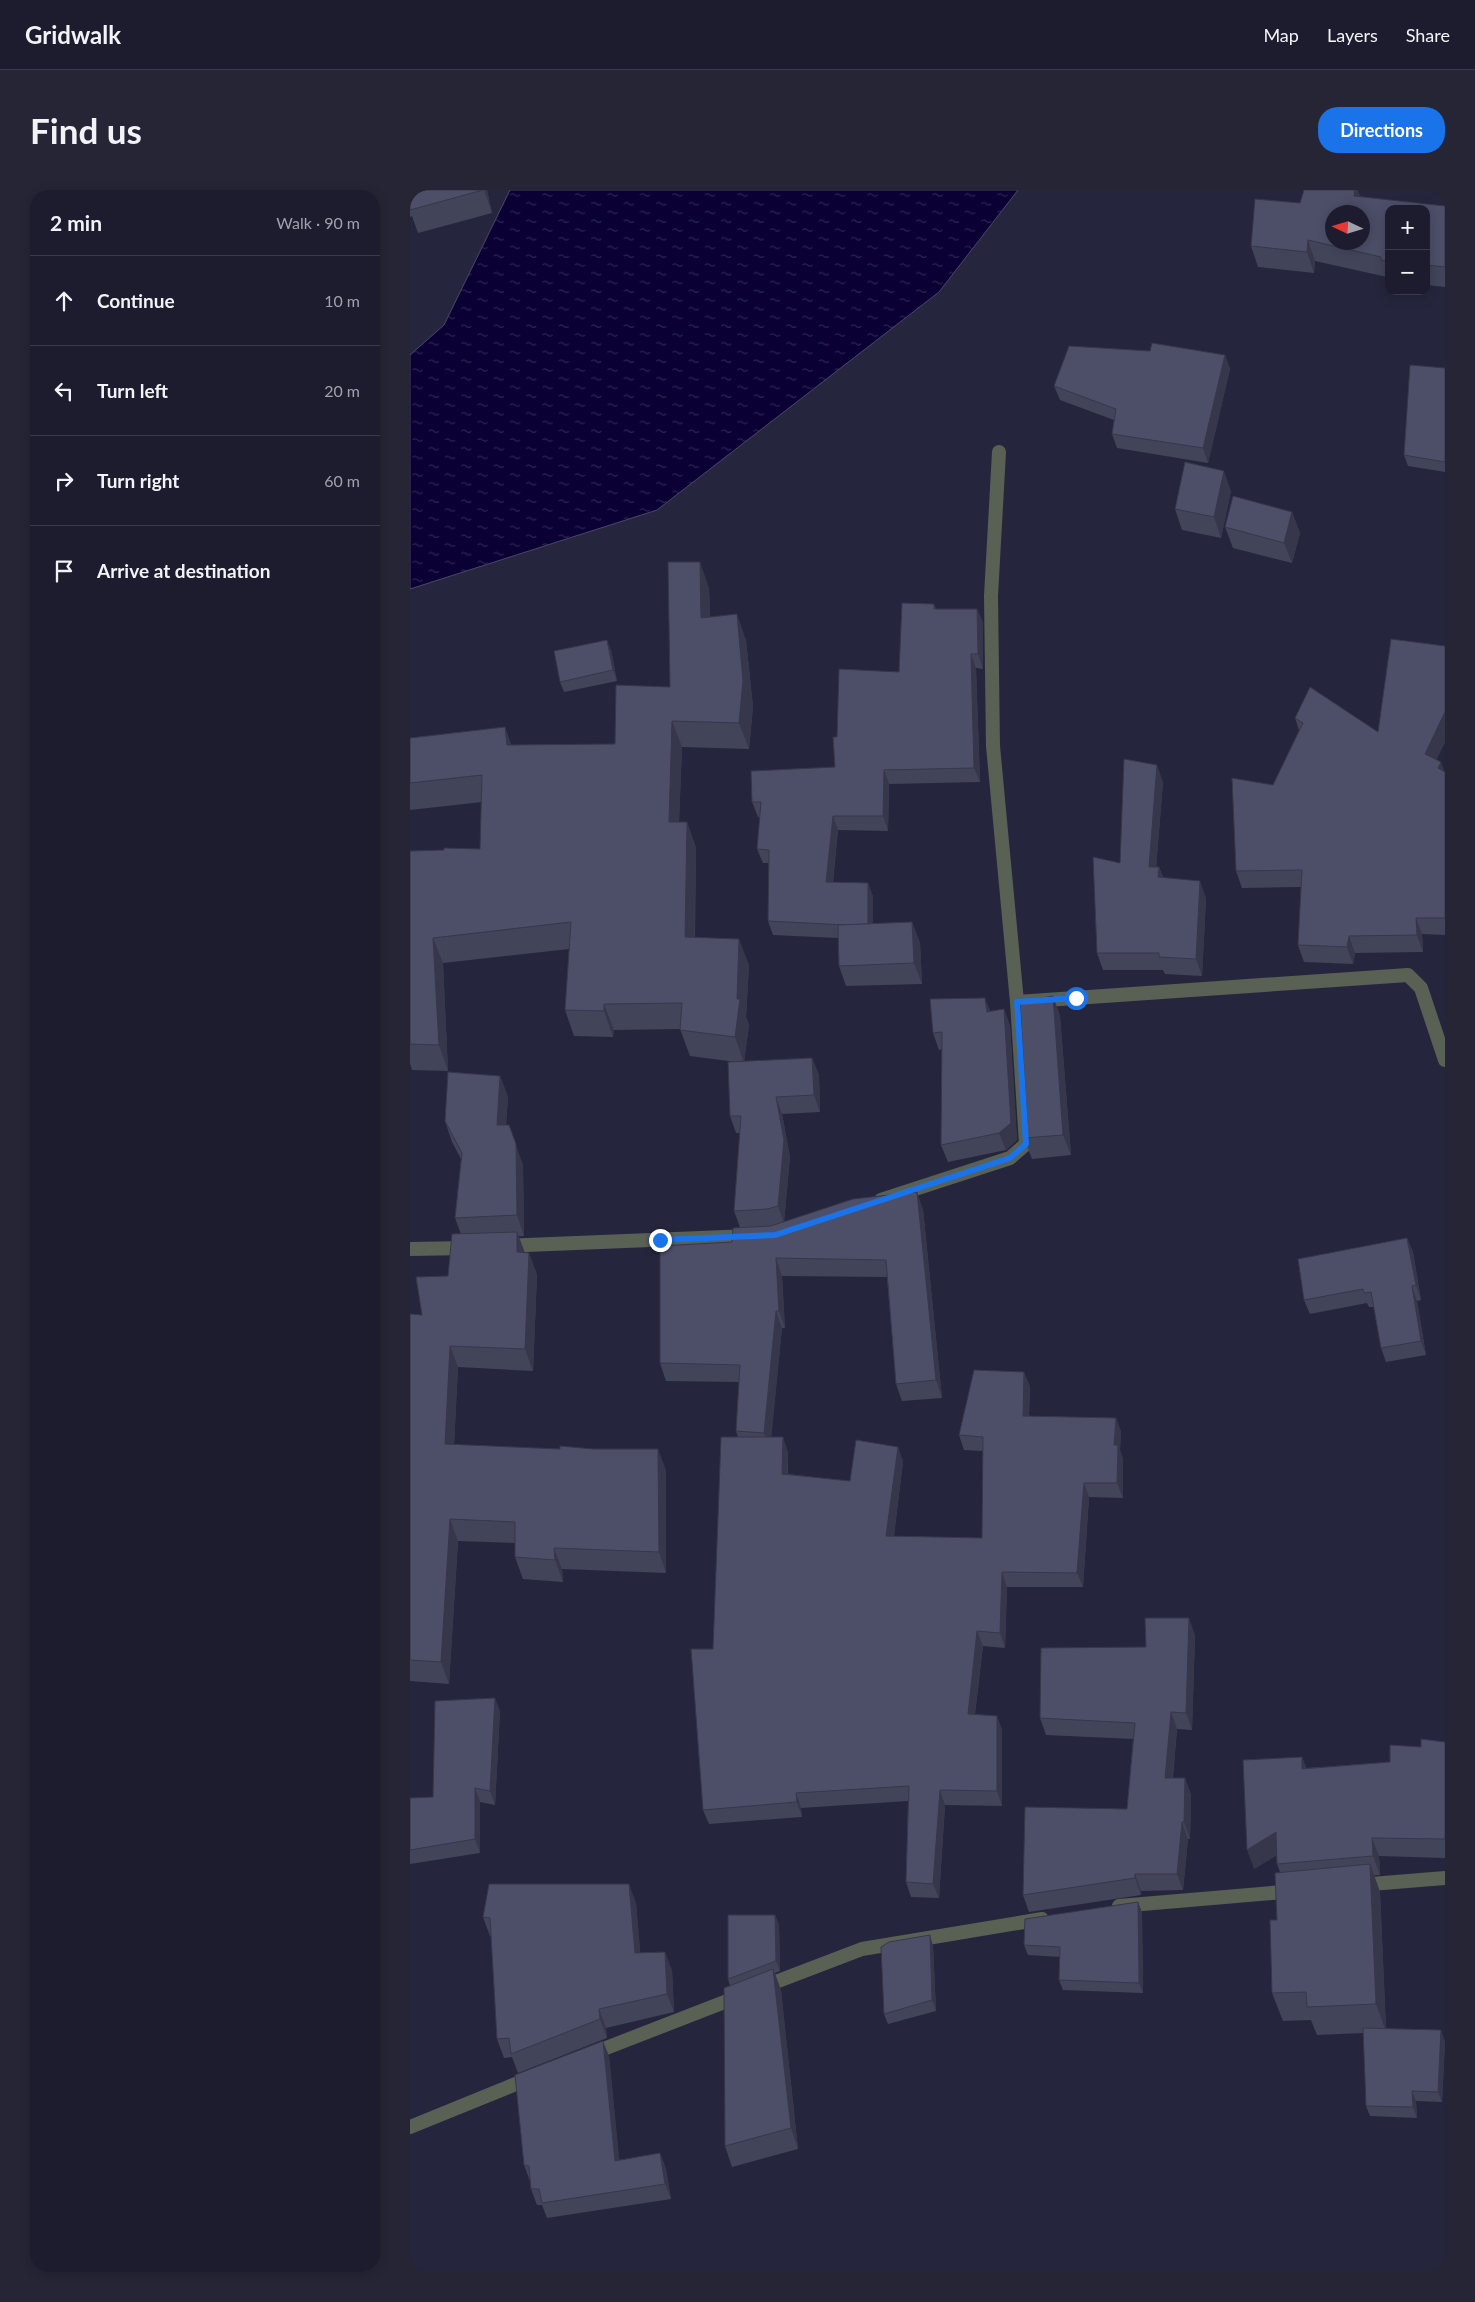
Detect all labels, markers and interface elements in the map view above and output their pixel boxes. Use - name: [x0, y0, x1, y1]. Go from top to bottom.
- text: Gridwalk: [25, 20, 121, 49]
- text: Map: [1263, 24, 1299, 46]
- text: Layers: [1327, 24, 1378, 46]
- text: Share: [1406, 24, 1450, 46]
- button: Directions: [1318, 107, 1445, 153]
- text: Find us: [30, 109, 142, 151]
- north arrow: [1325, 205, 1370, 250]
- map controls: [1385, 205, 1430, 295]
- button: +: [1385, 205, 1430, 250]
- text: 2 min: [50, 210, 102, 235]
- text: Walk · 90 m: [276, 213, 360, 232]
- button: −: [1385, 250, 1430, 295]
- icon: ahead: [50, 287, 78, 315]
- text: Continue: [97, 289, 175, 312]
- text: 10 m: [324, 291, 360, 310]
- icon: left: [50, 377, 78, 405]
- text: Turn left: [97, 379, 168, 402]
- text: 20 m: [324, 381, 360, 400]
- icon: right: [50, 467, 78, 495]
- text: Turn right: [97, 469, 179, 492]
- text: 60 m: [324, 471, 360, 490]
- icon: arrive: [50, 557, 78, 585]
- text: Arrive at destination: [97, 559, 270, 582]
- route start: [1065, 987, 1088, 1010]
- route end: [649, 1229, 672, 1252]

